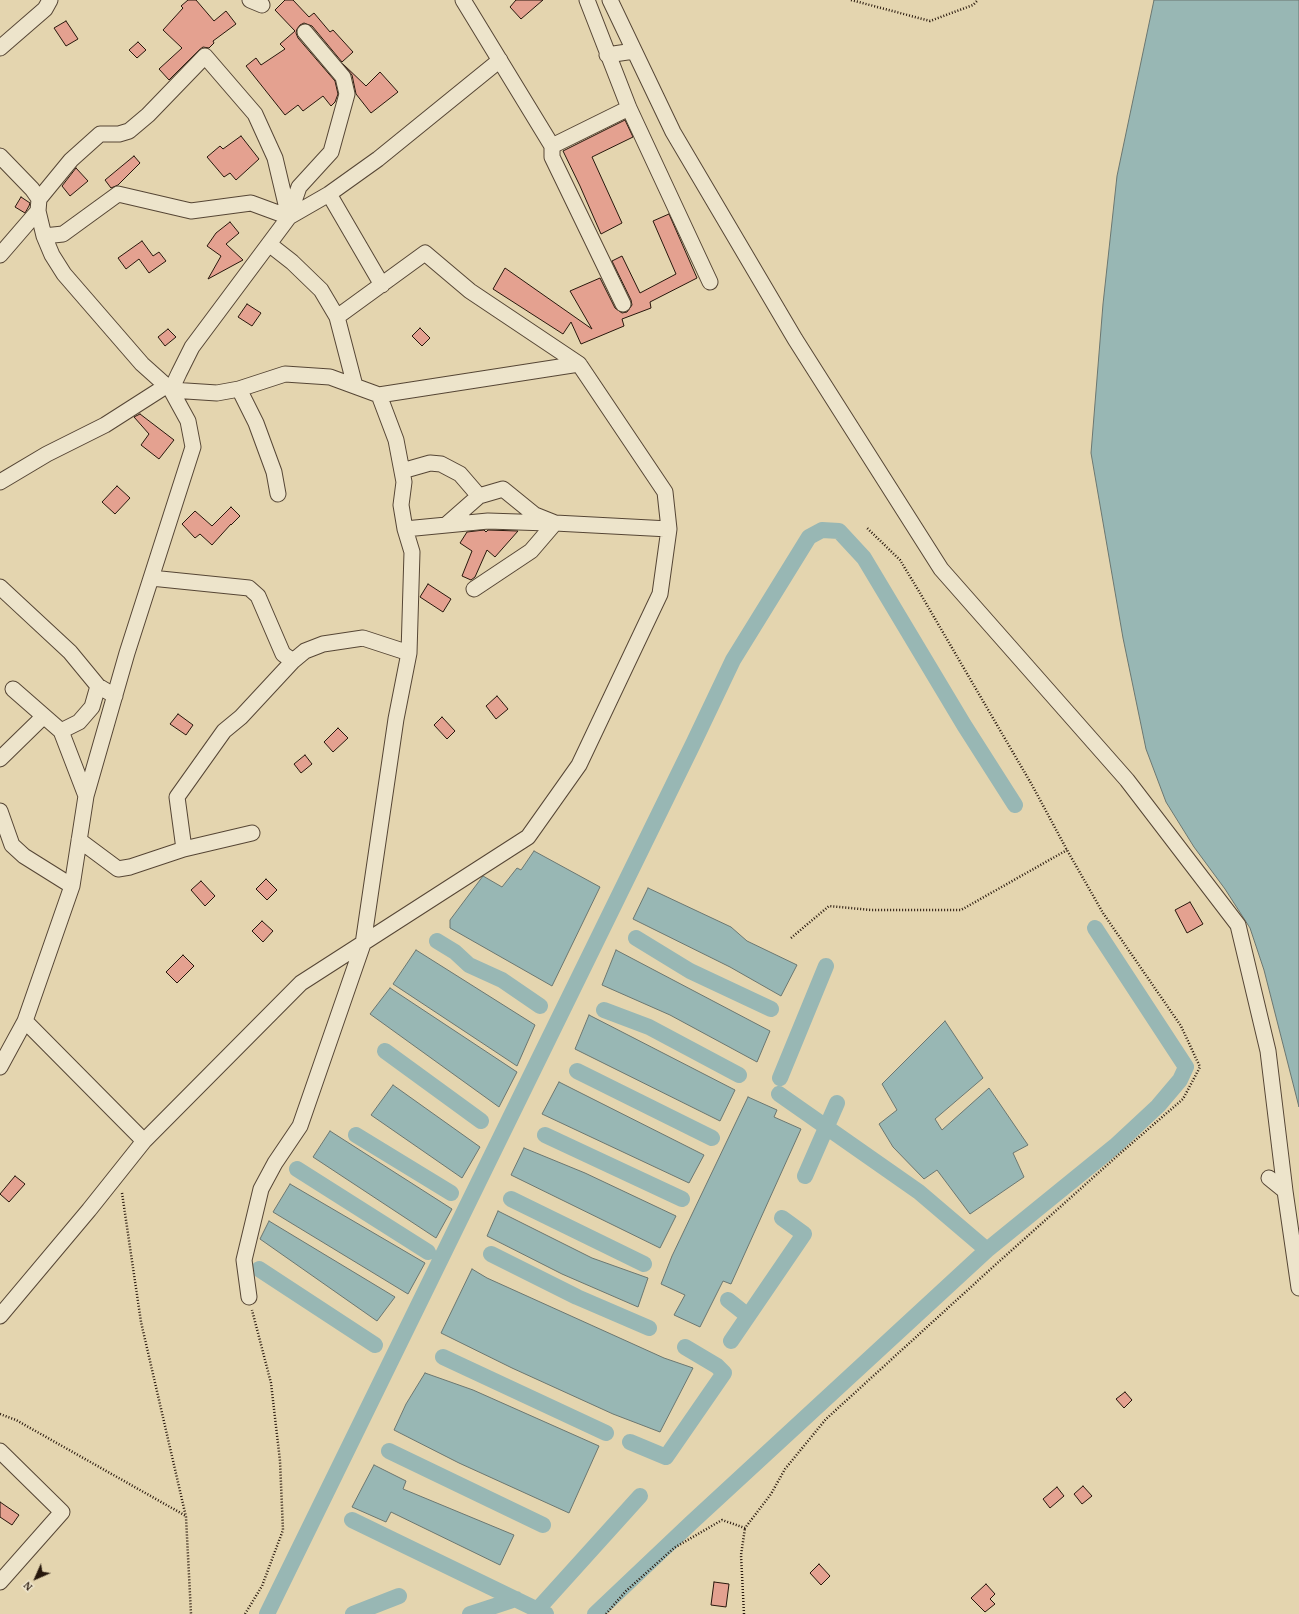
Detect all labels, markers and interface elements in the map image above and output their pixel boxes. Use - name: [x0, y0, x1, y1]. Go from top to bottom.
- north arrow: [16, 1558, 56, 1598]
- text: N: [19, 1578, 36, 1595]

